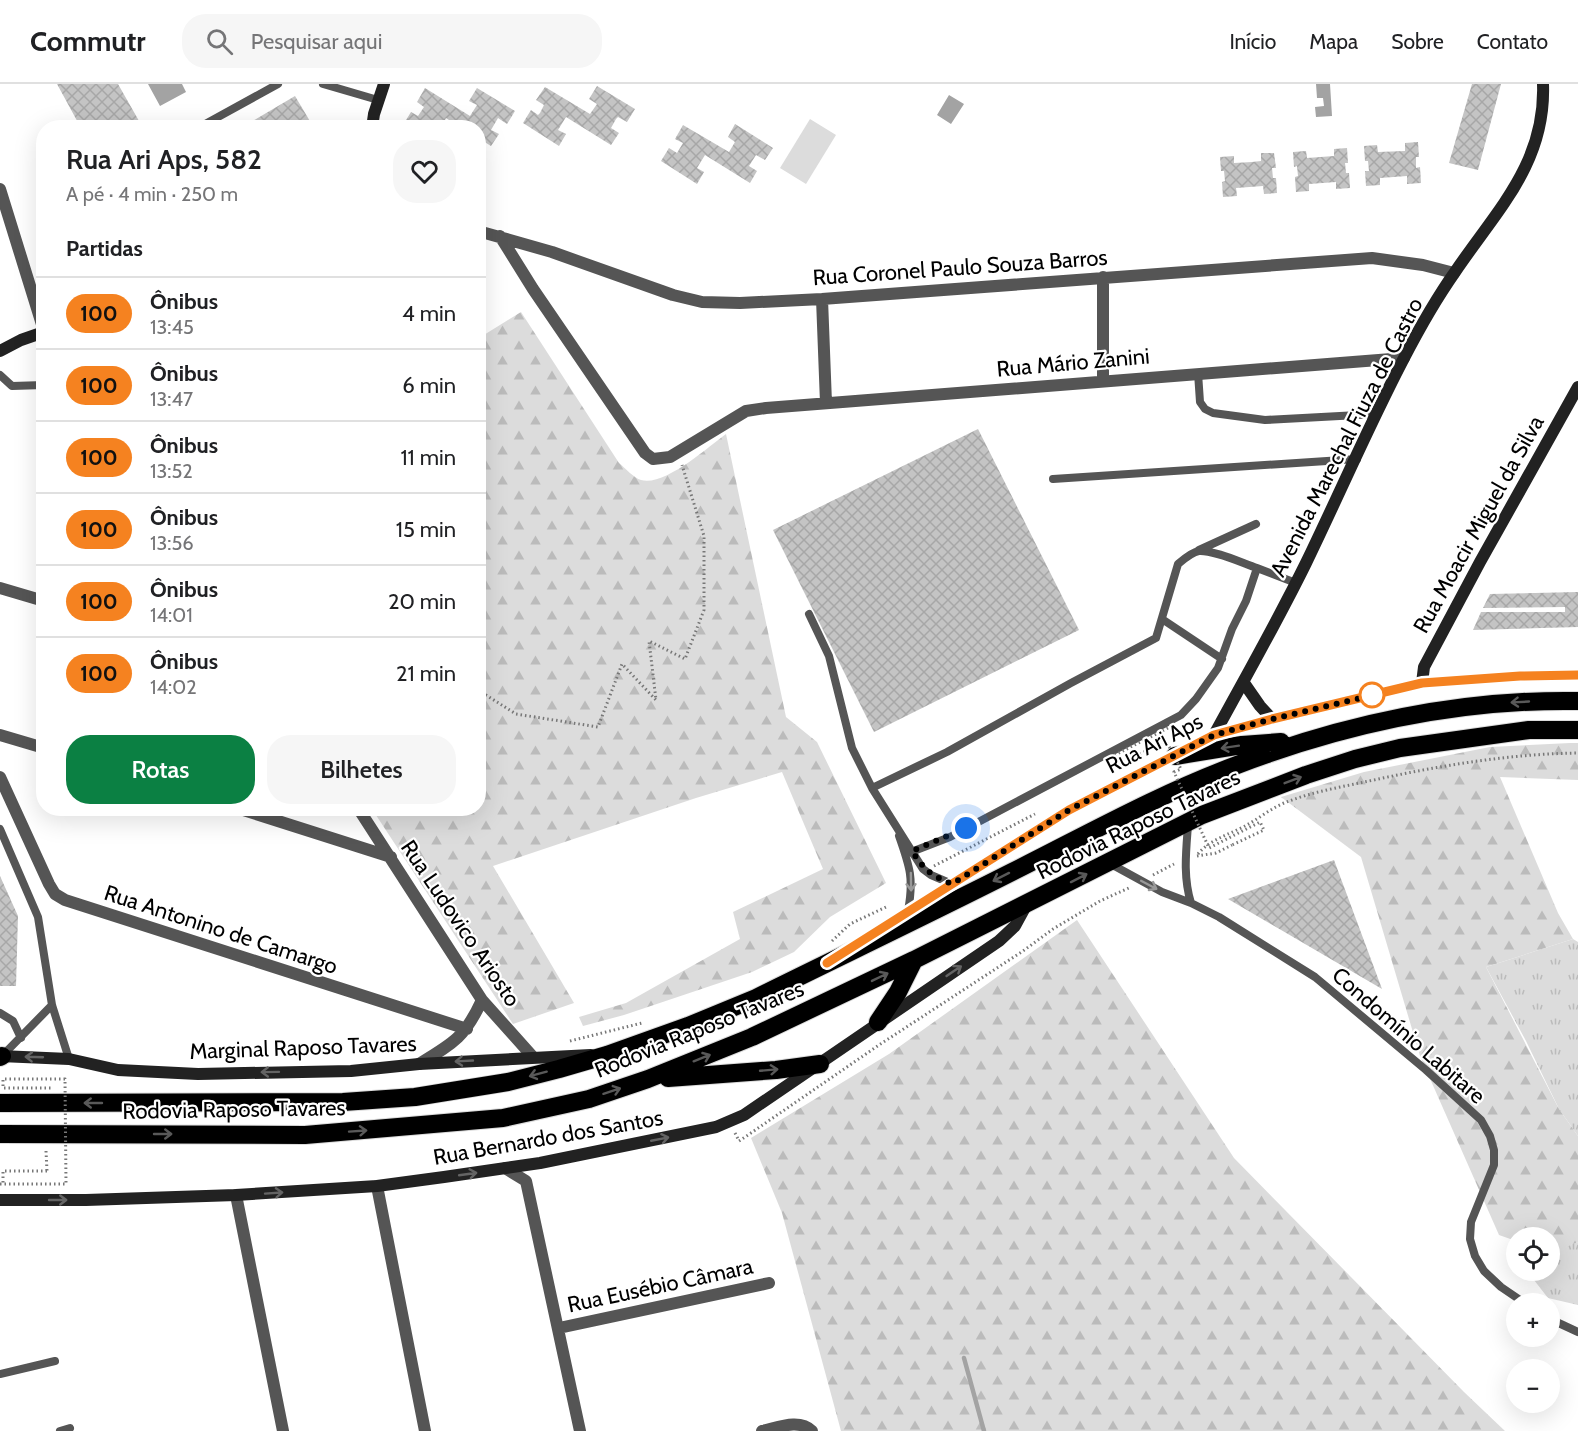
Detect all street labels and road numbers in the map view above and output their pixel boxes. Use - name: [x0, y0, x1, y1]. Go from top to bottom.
- street label: Rua Coronel Paulo Souza Barros: [812, 244, 1108, 291]
- street label: Avenida Marechal Fiuza de Castro: [1264, 293, 1429, 581]
- street label: Rua Mário Zanini: [995, 342, 1151, 383]
- street label: Rua Moacir Miguel da Silva: [1407, 410, 1550, 638]
- street label: Rua Ari Aps: [1101, 708, 1207, 779]
- street label: Rodovia Raposo Tavares: [1032, 763, 1244, 885]
- street label: Rua Ludovico Ariosto: [395, 835, 526, 1012]
- street label: Rua Antonino de Camargo: [101, 879, 341, 980]
- street label: Condomínio Labitare: [1327, 961, 1491, 1109]
- street label: Rodovia Raposo Tavares: [591, 975, 808, 1084]
- street label: Marginal Raposo Tavares: [189, 1030, 417, 1065]
- street label: Rodovia Raposo Tavares: [122, 1094, 346, 1125]
- street label: Rua Bernardo dos Santos: [431, 1104, 665, 1171]
- street label: Rua Eusébio Câmara: [565, 1253, 756, 1318]

